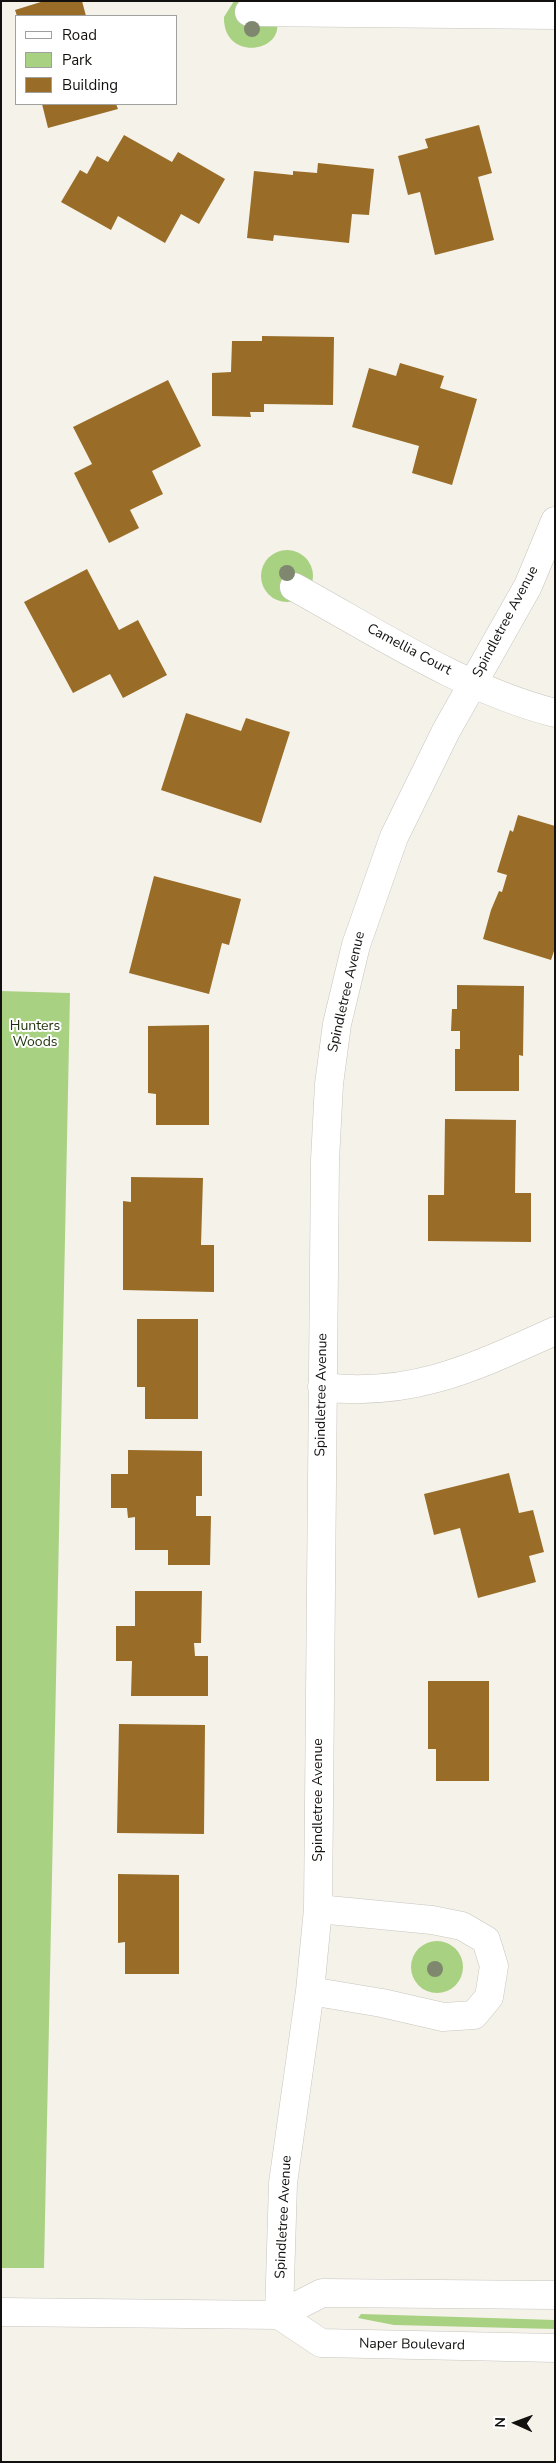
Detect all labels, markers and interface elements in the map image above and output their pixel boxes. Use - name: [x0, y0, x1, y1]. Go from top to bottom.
- legend: [15, 15, 178, 105]
- text: Road: [62, 25, 97, 45]
- text: Park: [62, 50, 92, 70]
- text: Building: [62, 75, 118, 95]
- street label: Spindletree Avenue: [470, 563, 542, 681]
- street label: Camellia Court: [364, 621, 454, 679]
- street label: Spindletree Avenue: [325, 930, 369, 1054]
- park label: Hunters Woods: [10, 1019, 60, 1052]
- street label: Spindletree Avenue: [313, 1333, 331, 1457]
- street label: Spindletree Avenue: [311, 1738, 327, 1862]
- street label: Spindletree Avenue: [272, 2155, 296, 2279]
- street label: Naper Boulevard: [359, 2336, 465, 2354]
- north arrow: [491, 2398, 541, 2448]
- text: N: [491, 2417, 510, 2428]

